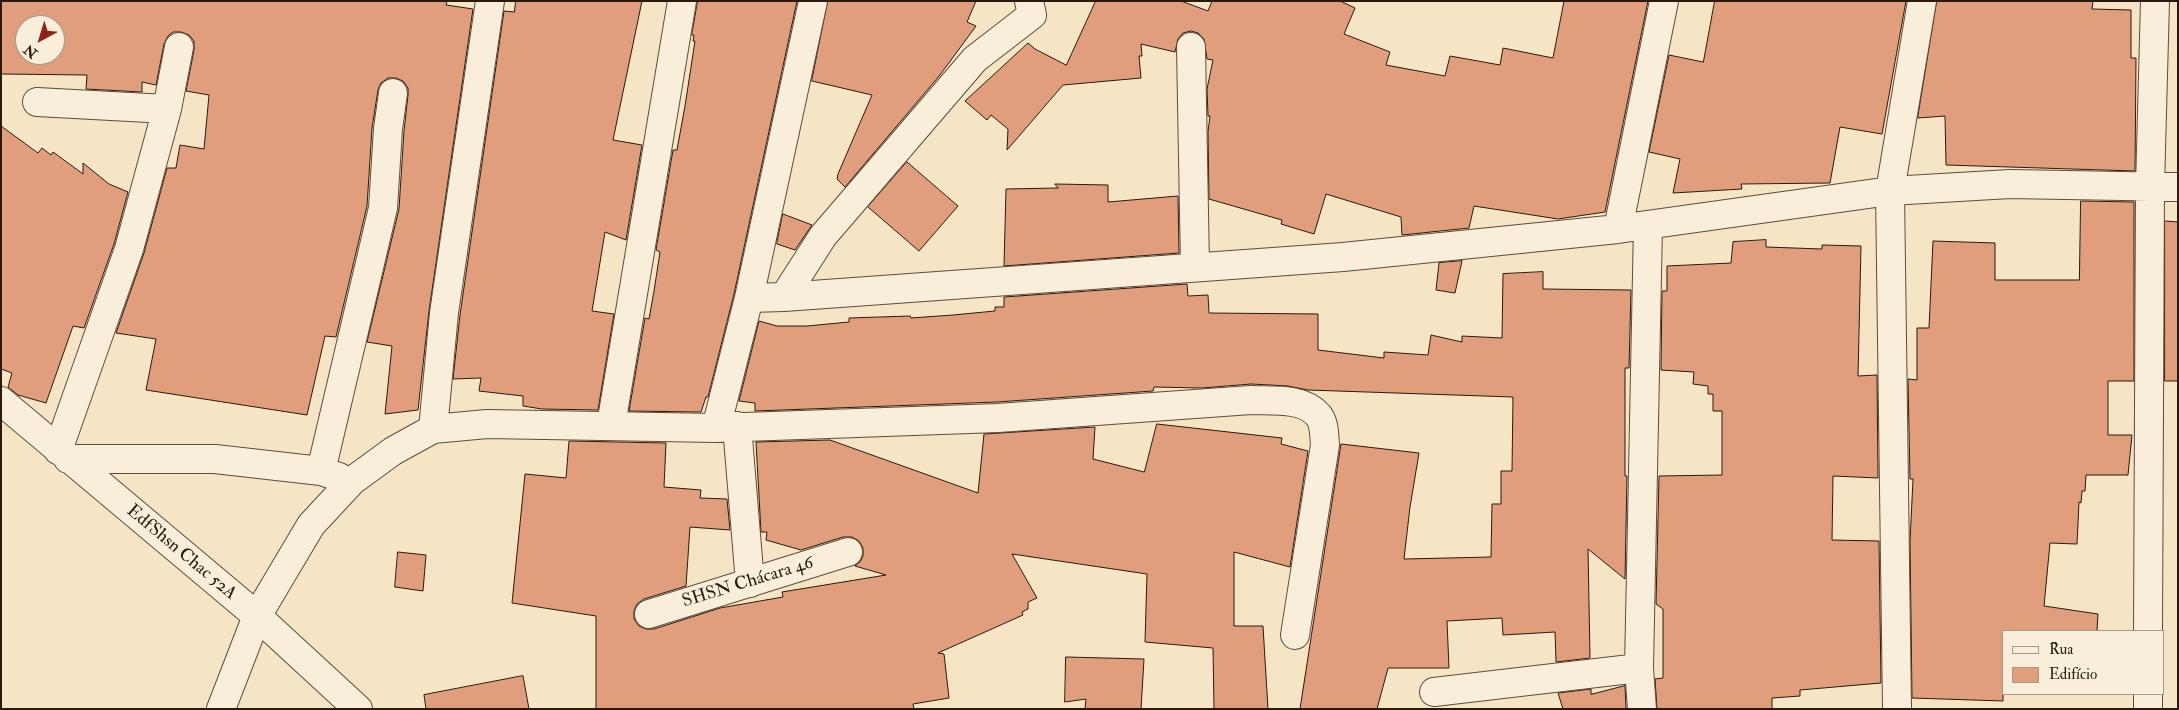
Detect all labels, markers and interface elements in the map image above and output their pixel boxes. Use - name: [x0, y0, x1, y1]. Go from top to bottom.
- north arrow: [15, 15, 65, 65]
- text: N: [21, 41, 41, 62]
- street label: EdfShsn Chac 52A: [122, 501, 240, 605]
- street label: SHSN Chácara 46: [680, 553, 816, 613]
- legend: [2002, 630, 2164, 695]
- text: Rua: [2049, 640, 2074, 659]
- text: Edifício: [2049, 665, 2097, 684]

